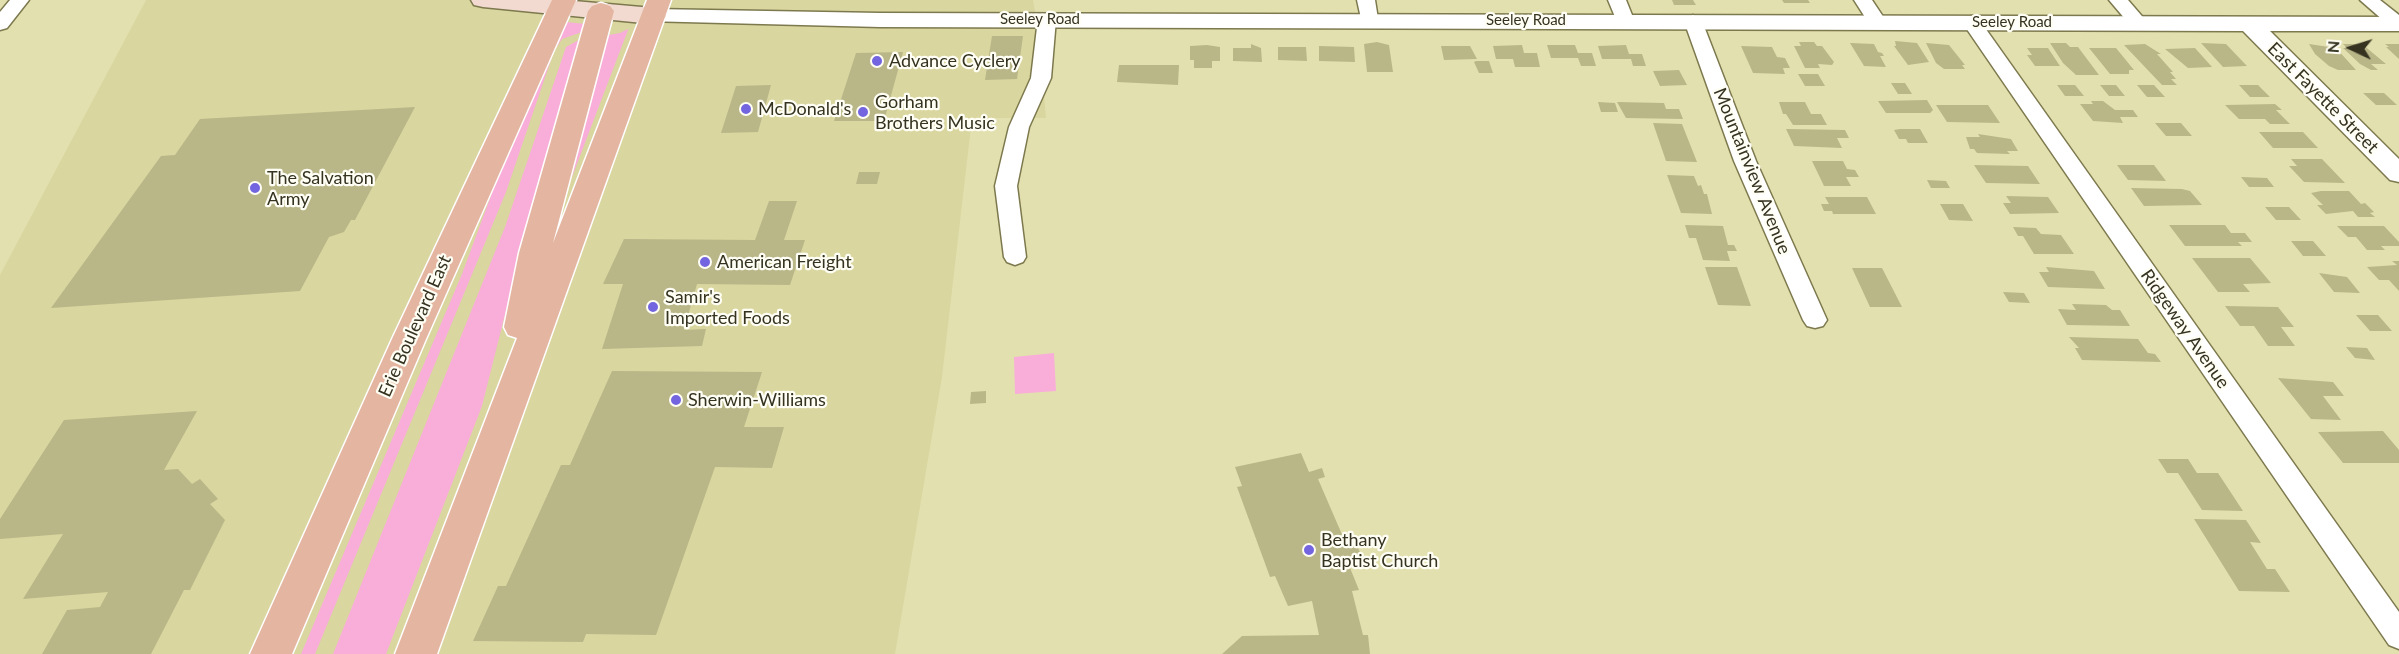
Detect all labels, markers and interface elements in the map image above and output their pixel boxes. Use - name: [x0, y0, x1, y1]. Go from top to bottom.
- street label: Seeley Road: [1000, 10, 1080, 28]
- street label: Seeley Road: [1486, 11, 1566, 29]
- street label: Seeley Road: [1972, 13, 2052, 31]
- north arrow: [2321, 18, 2381, 78]
- street label: East Fayette Street: [2263, 38, 2383, 158]
- text: N: [2323, 40, 2342, 54]
- place label: Advance Cyclery: [889, 50, 1021, 72]
- marker: Advance Cyclery: [870, 54, 884, 68]
- street label: Mountainview Avenue: [1709, 85, 1795, 257]
- place label: Gorham Brothers Music: [875, 91, 995, 134]
- place label: McDonald's: [758, 98, 851, 120]
- marker: McDonald's: [739, 102, 753, 116]
- marker: Gorham Brothers Music: [856, 105, 870, 119]
- place label: The Salvation Army: [267, 167, 374, 210]
- marker: The Salvation Army: [248, 181, 262, 195]
- place label: American Freight: [717, 251, 852, 273]
- street label: Erie Boulevard East: [374, 252, 456, 400]
- marker: American Freight: [698, 255, 712, 269]
- street label: Ridgeway Avenue: [2136, 265, 2234, 393]
- place label: Samir's Imported Foods: [665, 286, 790, 328]
- marker: Samir's Imported Foods: [646, 300, 660, 314]
- place label: Sherwin-Williams: [688, 389, 826, 411]
- marker: Sherwin-Williams: [669, 393, 683, 407]
- place label: Bethany Baptist Church: [1321, 529, 1438, 572]
- marker: Bethany Baptist Church: [1302, 543, 1316, 557]

